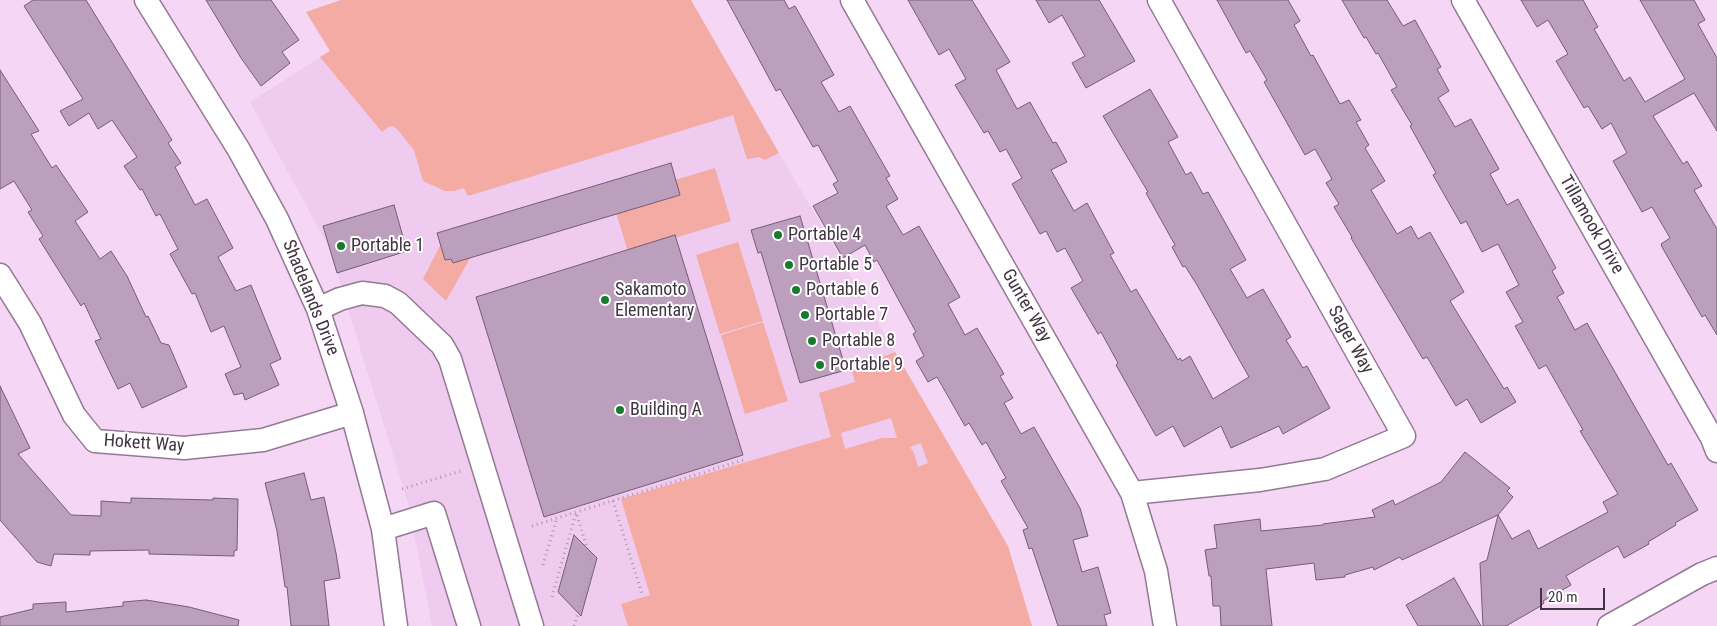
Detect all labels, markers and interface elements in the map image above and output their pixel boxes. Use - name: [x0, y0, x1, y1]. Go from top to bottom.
- street label: Tillamook Drive: [1554, 172, 1628, 278]
- place label: Portable 4: [788, 224, 861, 246]
- marker: Portable 4: [772, 229, 784, 241]
- place label: Portable 1: [351, 235, 424, 257]
- street label: Shadelands Drive: [277, 237, 343, 359]
- marker: Portable 1: [335, 240, 347, 252]
- place label: Portable 5: [799, 254, 872, 276]
- marker: Portable 5: [783, 259, 795, 271]
- street label: Gunter Way: [996, 266, 1056, 346]
- place label: Sakamoto Elementary: [615, 279, 694, 322]
- place label: Portable 6: [806, 279, 879, 301]
- marker: Portable 6: [790, 284, 802, 296]
- marker: Sakamoto Elementary: [599, 294, 611, 306]
- street label: Sager Way: [1323, 302, 1377, 378]
- place label: Portable 7: [815, 304, 888, 326]
- marker: Portable 7: [799, 309, 811, 321]
- place label: Portable 8: [822, 330, 895, 352]
- marker: Portable 8: [806, 335, 818, 347]
- place label: Portable 9: [830, 354, 903, 376]
- marker: Portable 9: [814, 359, 826, 371]
- place label: Building A: [630, 399, 702, 421]
- marker: Building A: [614, 404, 626, 416]
- street label: Hokett Way: [103, 430, 185, 458]
- scale bar: [1542, 578, 1607, 610]
- text: 20 m: [1548, 588, 1578, 606]

